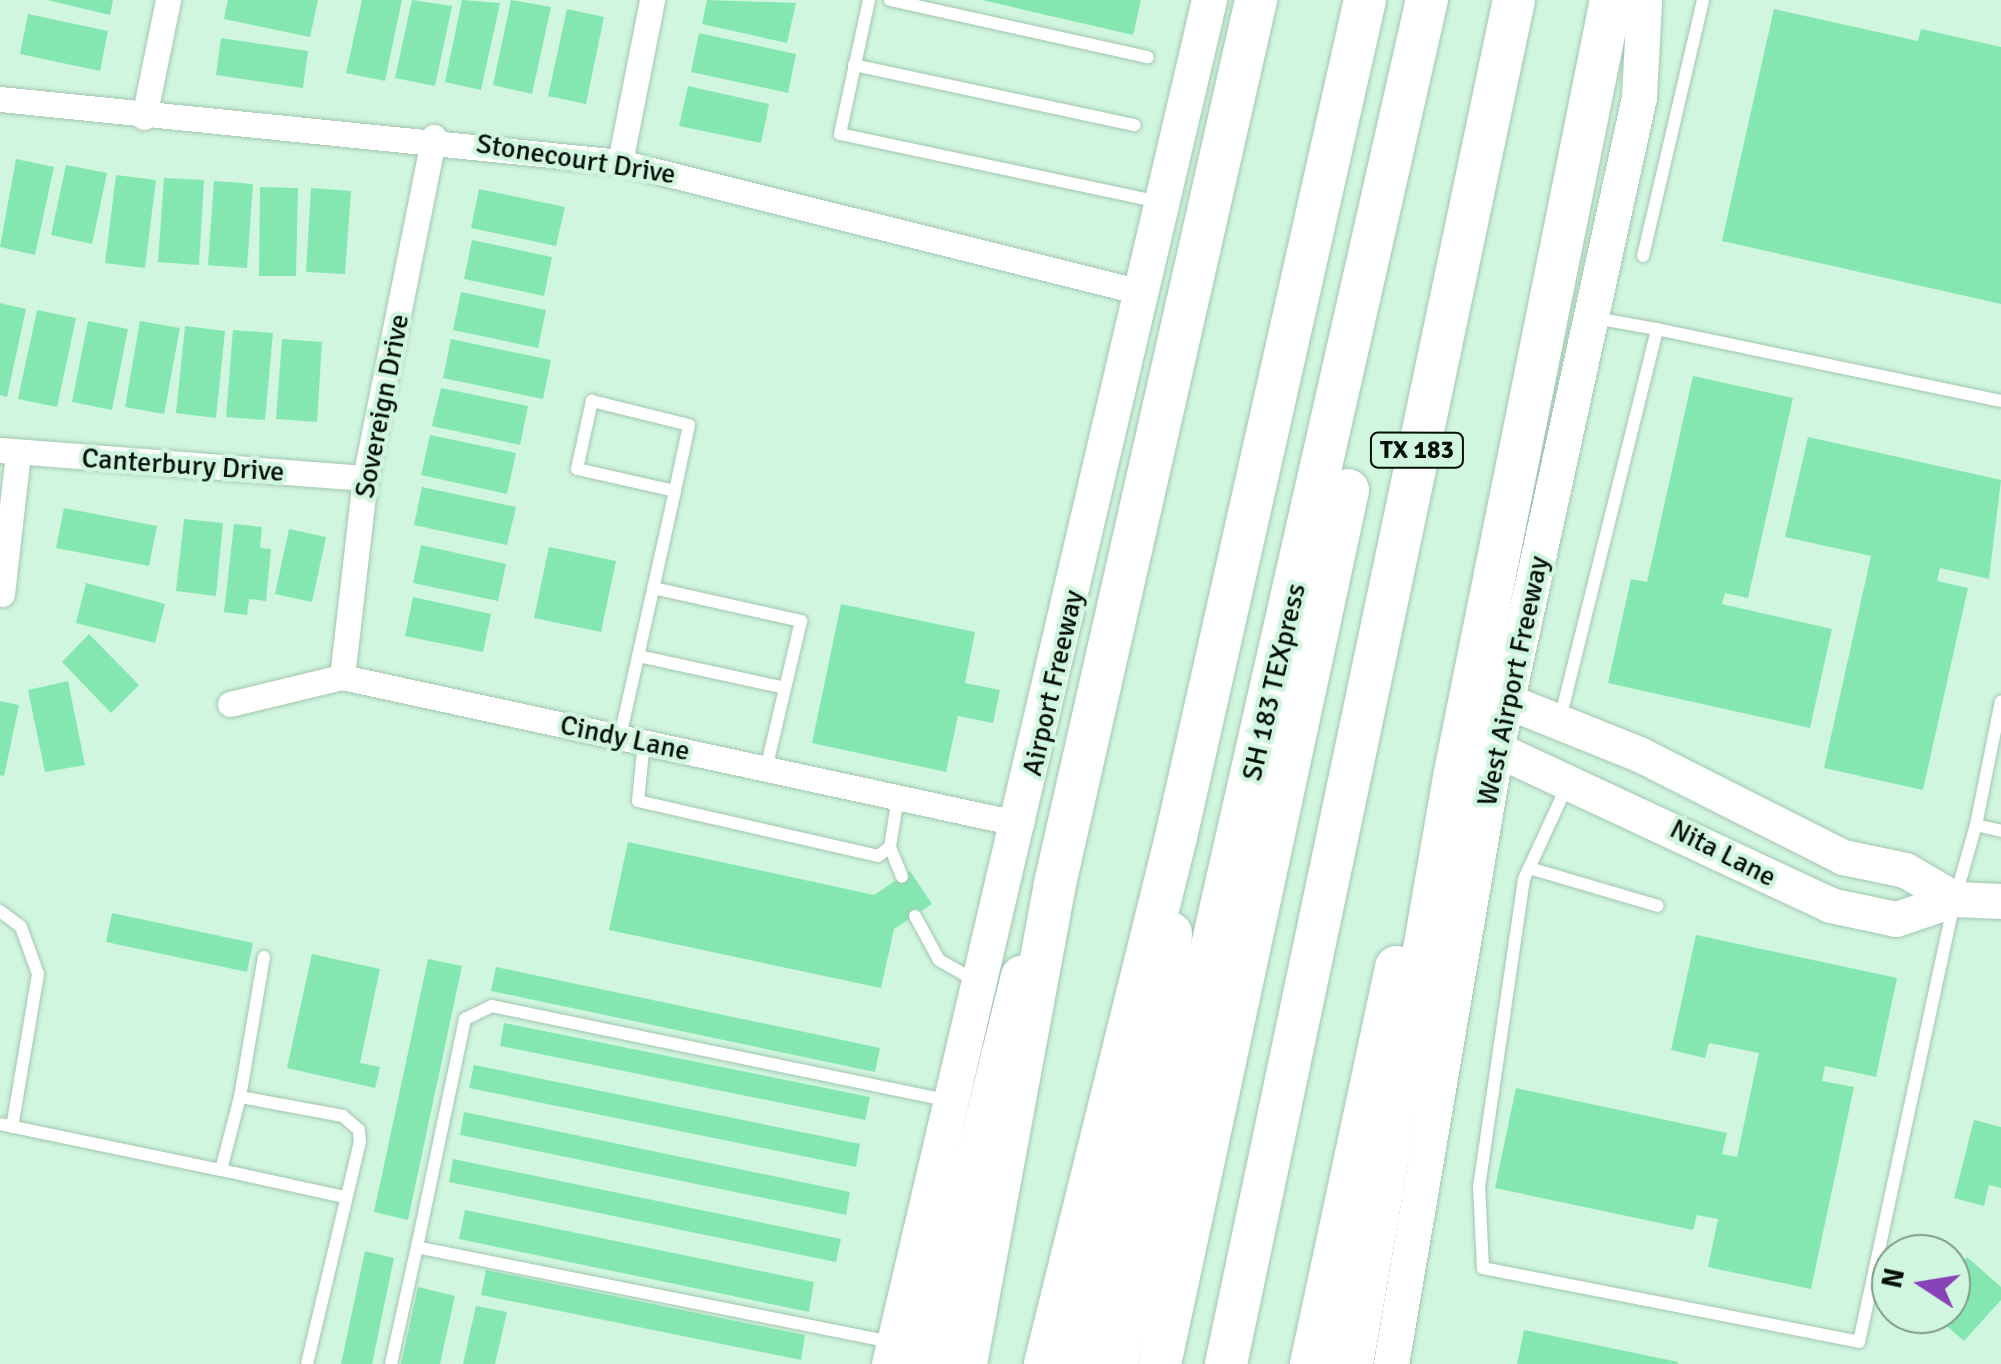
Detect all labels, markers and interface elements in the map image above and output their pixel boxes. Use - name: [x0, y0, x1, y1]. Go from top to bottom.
- street label: Stonecourt Drive: [474, 127, 678, 191]
- street label: Sovereign Drive: [348, 311, 416, 501]
- road number: TX 183: [1370, 430, 1464, 470]
- street label: Canterbury Drive: [81, 441, 285, 489]
- street label: West Airport Freeway: [1470, 553, 1556, 809]
- street label: SH 183 TEXpress: [1235, 580, 1313, 784]
- street label: Airport Freeway: [1015, 587, 1091, 779]
- street label: Cindy Lane: [557, 708, 693, 768]
- street label: Nita Lane: [1664, 812, 1782, 894]
- north arrow: [1871, 1234, 1971, 1334]
- text: N: [1875, 1265, 1912, 1291]

